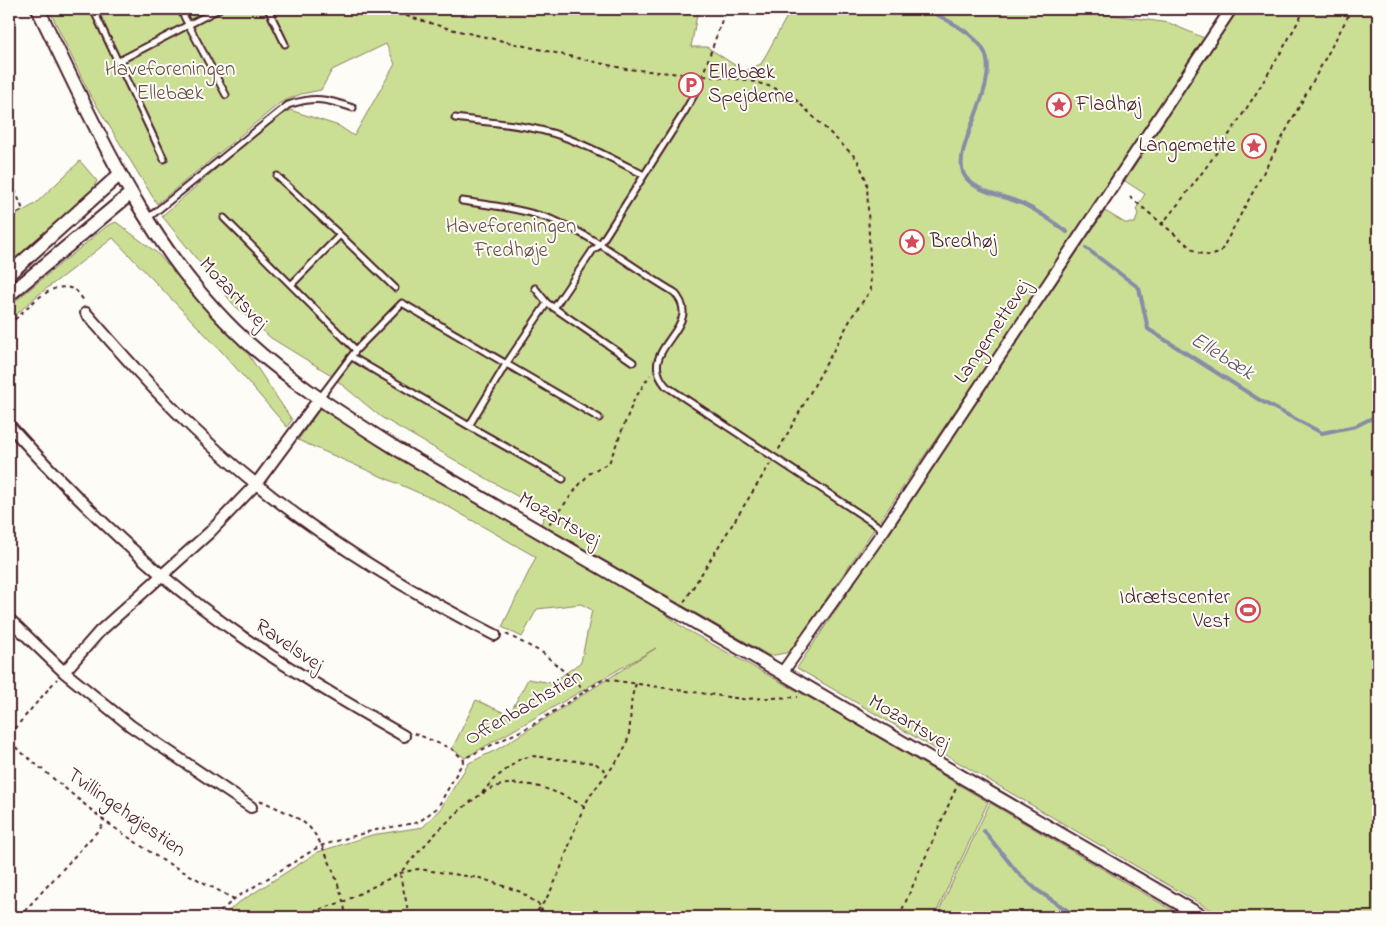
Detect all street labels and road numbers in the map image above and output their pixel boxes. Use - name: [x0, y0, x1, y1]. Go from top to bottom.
- street label: Mozartsvej: [191, 251, 275, 338]
- street label: Langemettevej: [947, 273, 1041, 391]
- street label: Mozartsvej: [512, 484, 606, 556]
- street label: Ravelsvej: [248, 612, 330, 681]
- street label: Offenbachstien: [459, 662, 589, 754]
- street label: Mozartsvej: [862, 687, 956, 759]
- street label: Tvillingehøjestien: [59, 761, 192, 867]

